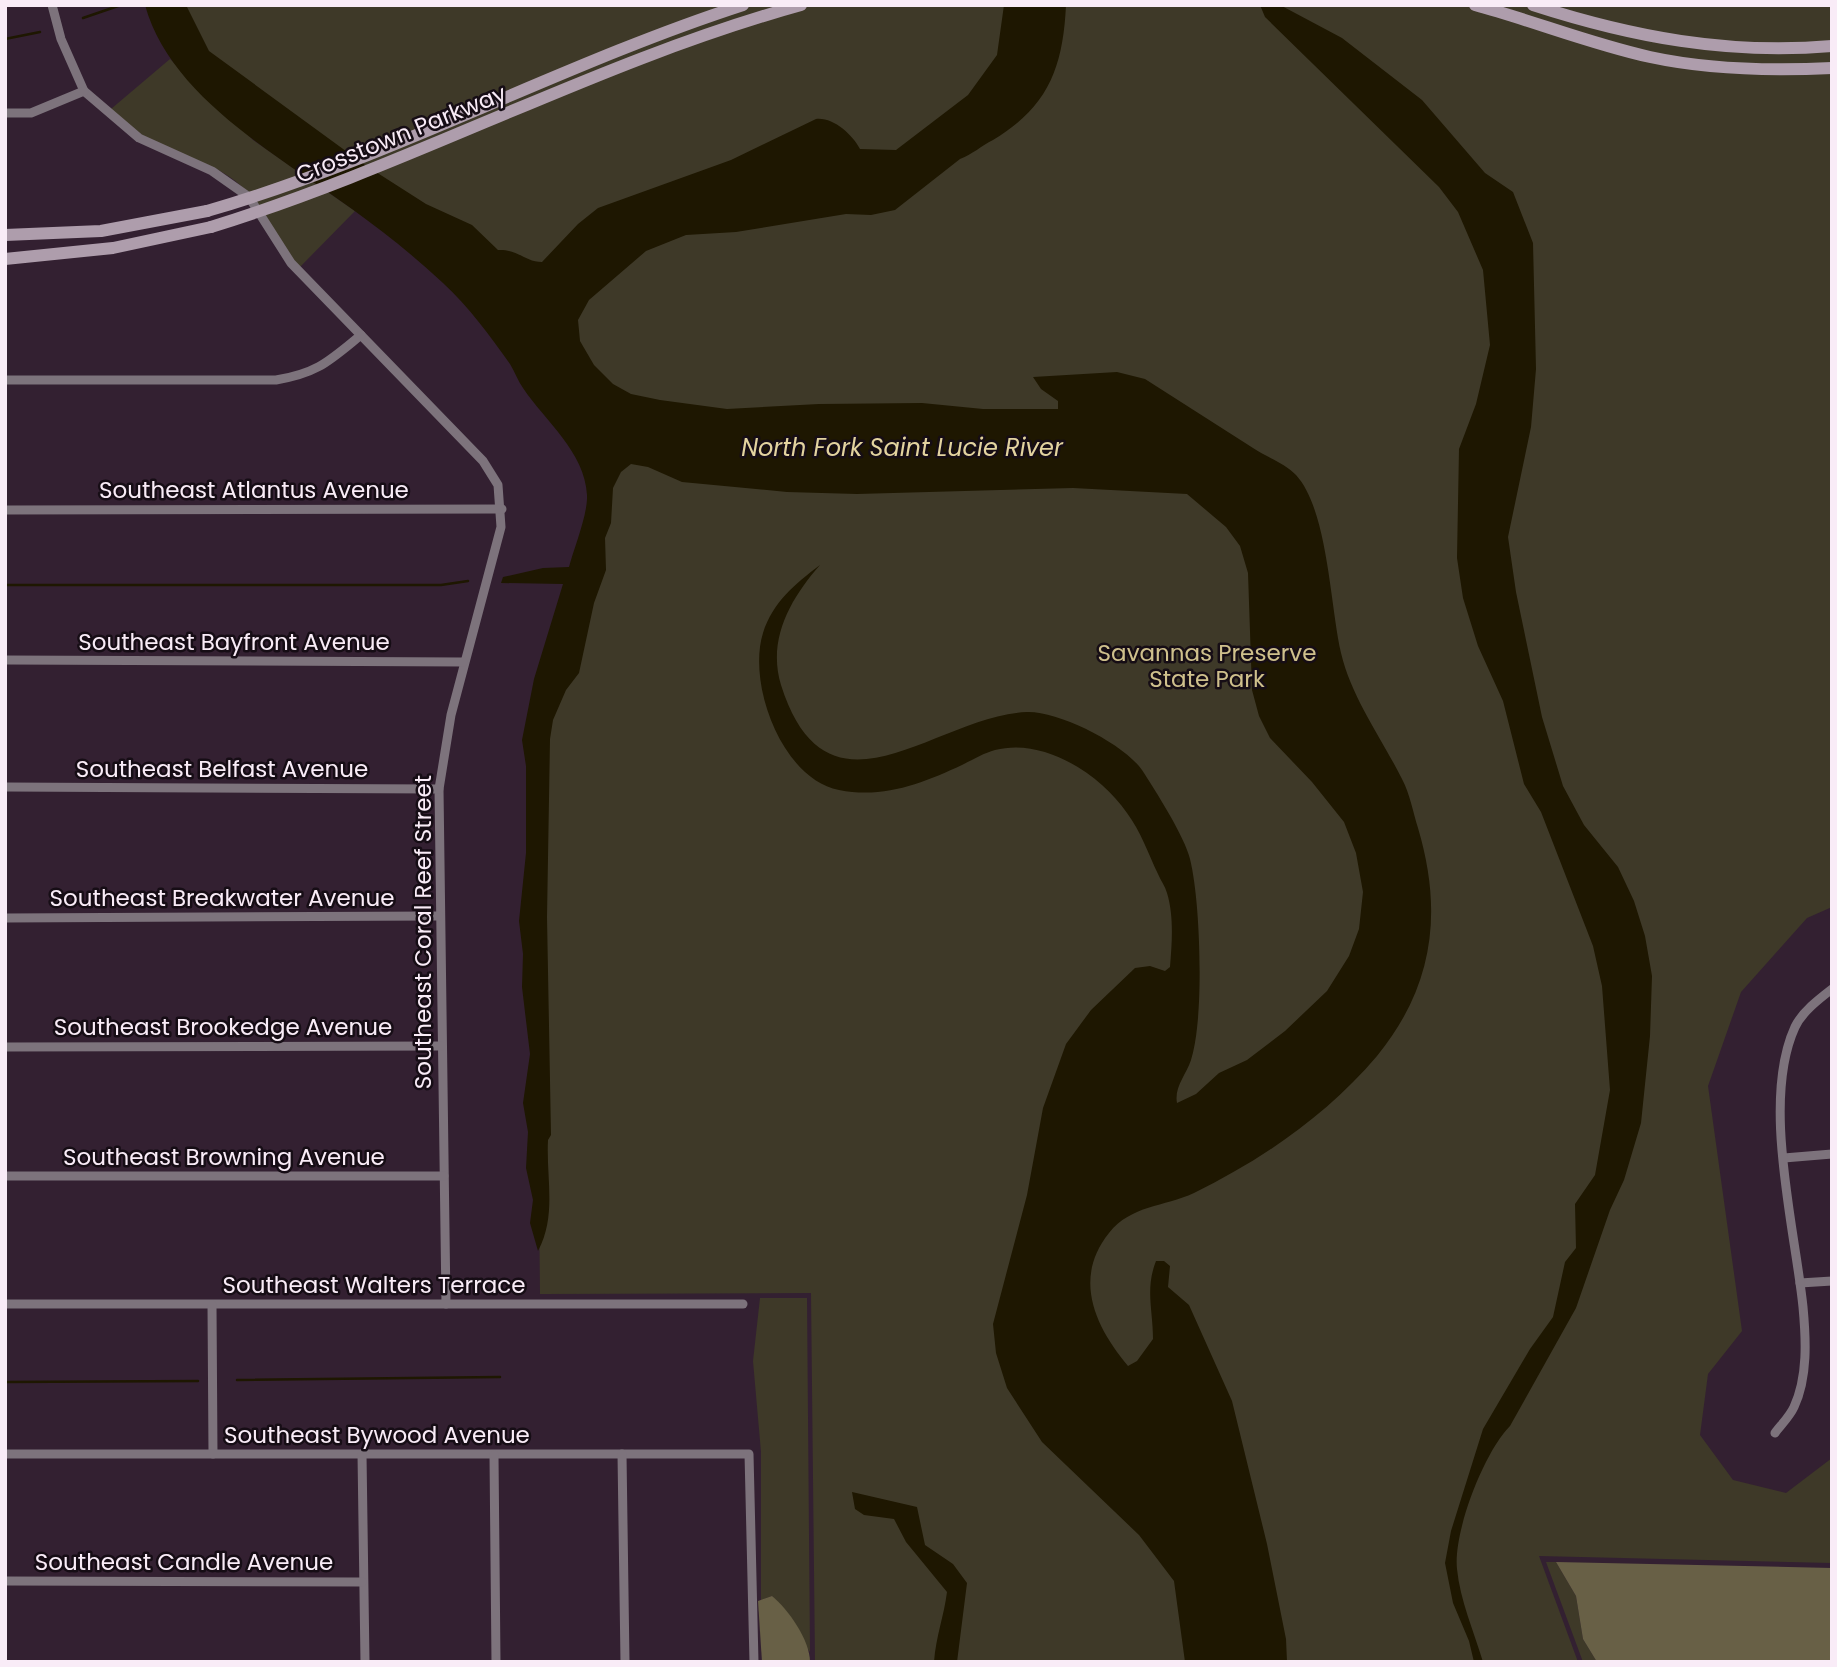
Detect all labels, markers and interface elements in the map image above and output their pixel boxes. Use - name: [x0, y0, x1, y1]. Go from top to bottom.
- street label: Crosstown Parkway: [291, 77, 511, 191]
- water label: North Fork Saint Lucie River: [741, 431, 1064, 464]
- street label: Southeast Atlantus Avenue: [99, 474, 409, 506]
- street label: Southeast Bayfront Avenue: [78, 626, 390, 658]
- park label: Savannas Preserve State Park: [1098, 637, 1316, 695]
- street label: Southeast Belfast Avenue: [76, 753, 368, 785]
- street label: Southeast Coral Reef Street: [407, 775, 439, 1089]
- street label: Southeast Breakwater Avenue: [50, 882, 394, 914]
- street label: Southeast Brookedge Avenue: [54, 1011, 392, 1043]
- street label: Southeast Browning Avenue: [63, 1141, 385, 1173]
- street label: Southeast Walters Terrace: [222, 1269, 526, 1301]
- street label: Southeast Bywood Avenue: [224, 1419, 530, 1451]
- street label: Southeast Candle Avenue: [35, 1546, 333, 1578]

